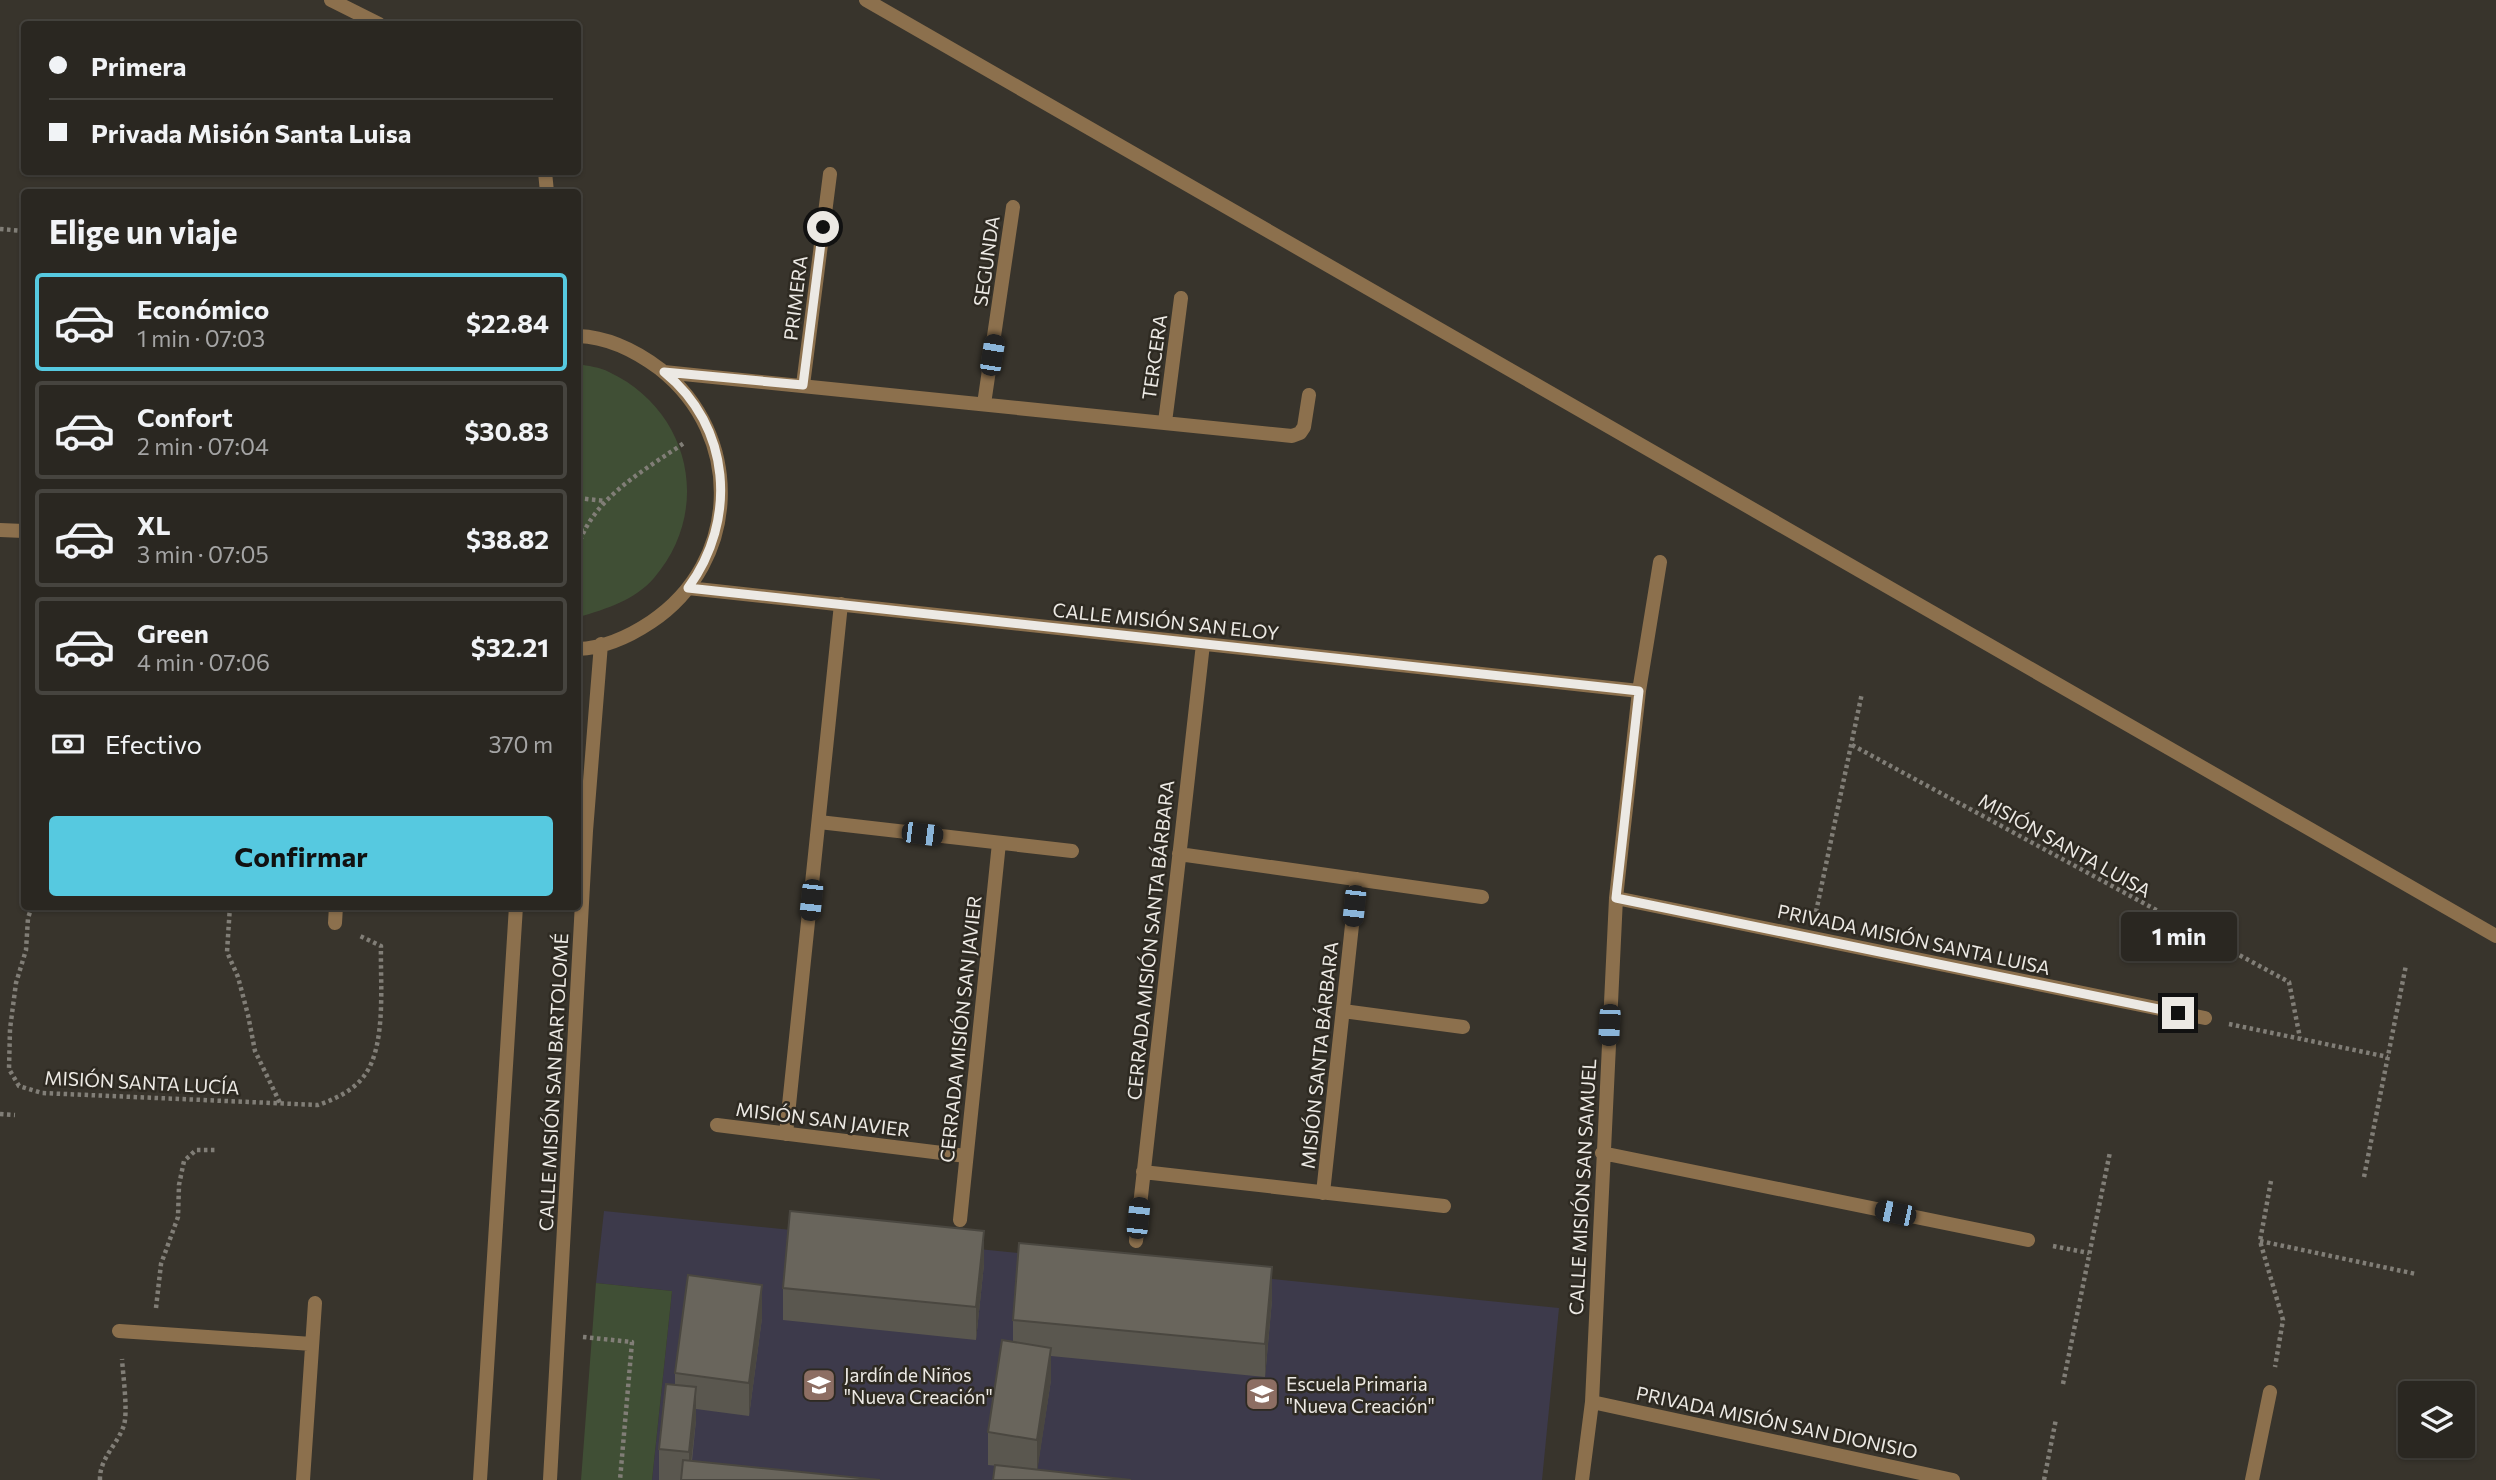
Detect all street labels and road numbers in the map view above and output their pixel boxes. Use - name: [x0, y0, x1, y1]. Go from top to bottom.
- street label: SEGUNDA: [968, 214, 1004, 308]
- street label: PRIMERA: [778, 254, 812, 342]
- street label: TERCERA: [1137, 313, 1171, 401]
- street label: CALLE MISIÓN SAN ELOY: [1052, 597, 1280, 644]
- street label: CERRADA MISIÓN SANTA BÁRBARA: [1121, 779, 1178, 1101]
- street label: MISIÓN SANTA LUISA: [1975, 787, 2156, 902]
- street label: CERRADA MISIÓN SAN JAVIER: [934, 894, 985, 1164]
- street label: PRIVADA MISIÓN SANTA LUISA: [1775, 898, 2053, 979]
- street label: CALLE MISIÓN SAN BARTOLOMÉ: [533, 932, 572, 1232]
- street label: MISIÓN SANTA BÁRBARA: [1295, 940, 1342, 1170]
- street label: CALLE MISIÓN SAN SAMUEL: [1563, 1058, 1600, 1316]
- street label: MISIÓN SANTA LUCÍA: [44, 1064, 240, 1099]
- street label: MISIÓN SAN JAVIER: [735, 1096, 912, 1141]
- street label: PRIVADA MISIÓN SAN DIONISIO: [1634, 1380, 1920, 1463]

